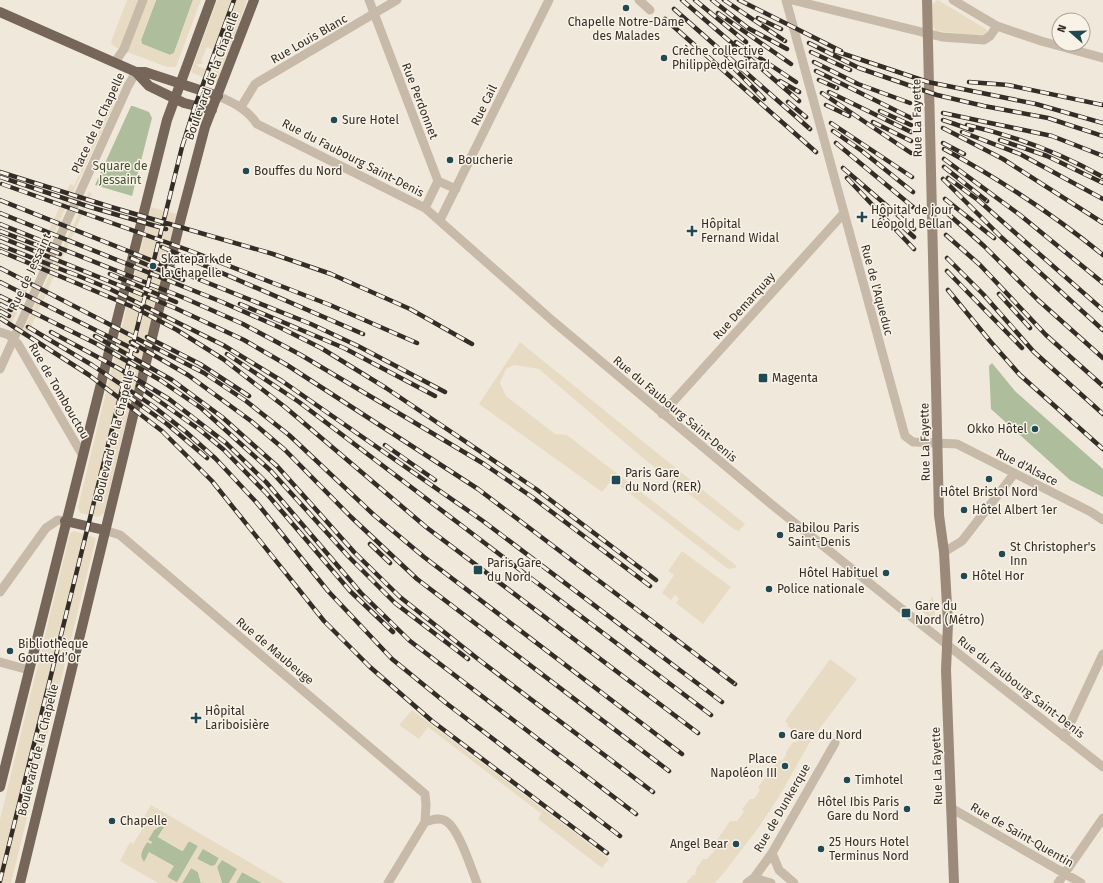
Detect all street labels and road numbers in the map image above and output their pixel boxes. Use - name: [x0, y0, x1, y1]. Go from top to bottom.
- street label: Boulevard de la Chapelle: [182, 10, 242, 142]
- street label: Rue Louis Blanc: [268, 11, 350, 67]
- street label: Rue Perdonnet: [399, 61, 441, 142]
- street label: Place de la Chapelle: [69, 70, 127, 176]
- street label: Rue La Fayette: [909, 79, 925, 157]
- street label: Rue Cail: [468, 82, 500, 128]
- street label: Rue du Faubourg Saint-Denis: [280, 116, 427, 200]
- street label: Rue de Jessaint: [6, 231, 54, 313]
- street label: Rue de l'Aqueduc: [858, 243, 896, 337]
- street label: Rue Demarquay: [710, 269, 778, 343]
- street label: Rue de Tombouctou: [26, 340, 92, 442]
- street label: Rue du Faubourg Saint-Denis: [610, 353, 740, 465]
- street label: Boulevard de la Chapelle: [91, 369, 137, 503]
- street label: Rue La Fayette: [917, 403, 933, 481]
- street label: Rue d'Alsace: [994, 445, 1060, 489]
- street label: Rue de Maubeuge: [233, 614, 317, 688]
- street label: Rue du Faubourg Saint-Denis: [955, 633, 1088, 741]
- street label: Boulevard de la Chapelle: [15, 683, 61, 817]
- street label: Rue La Fayette: [929, 727, 945, 805]
- street label: Rue de Dunkerque: [751, 761, 813, 855]
- street label: Rue de Saint-Quentin: [968, 800, 1076, 870]

